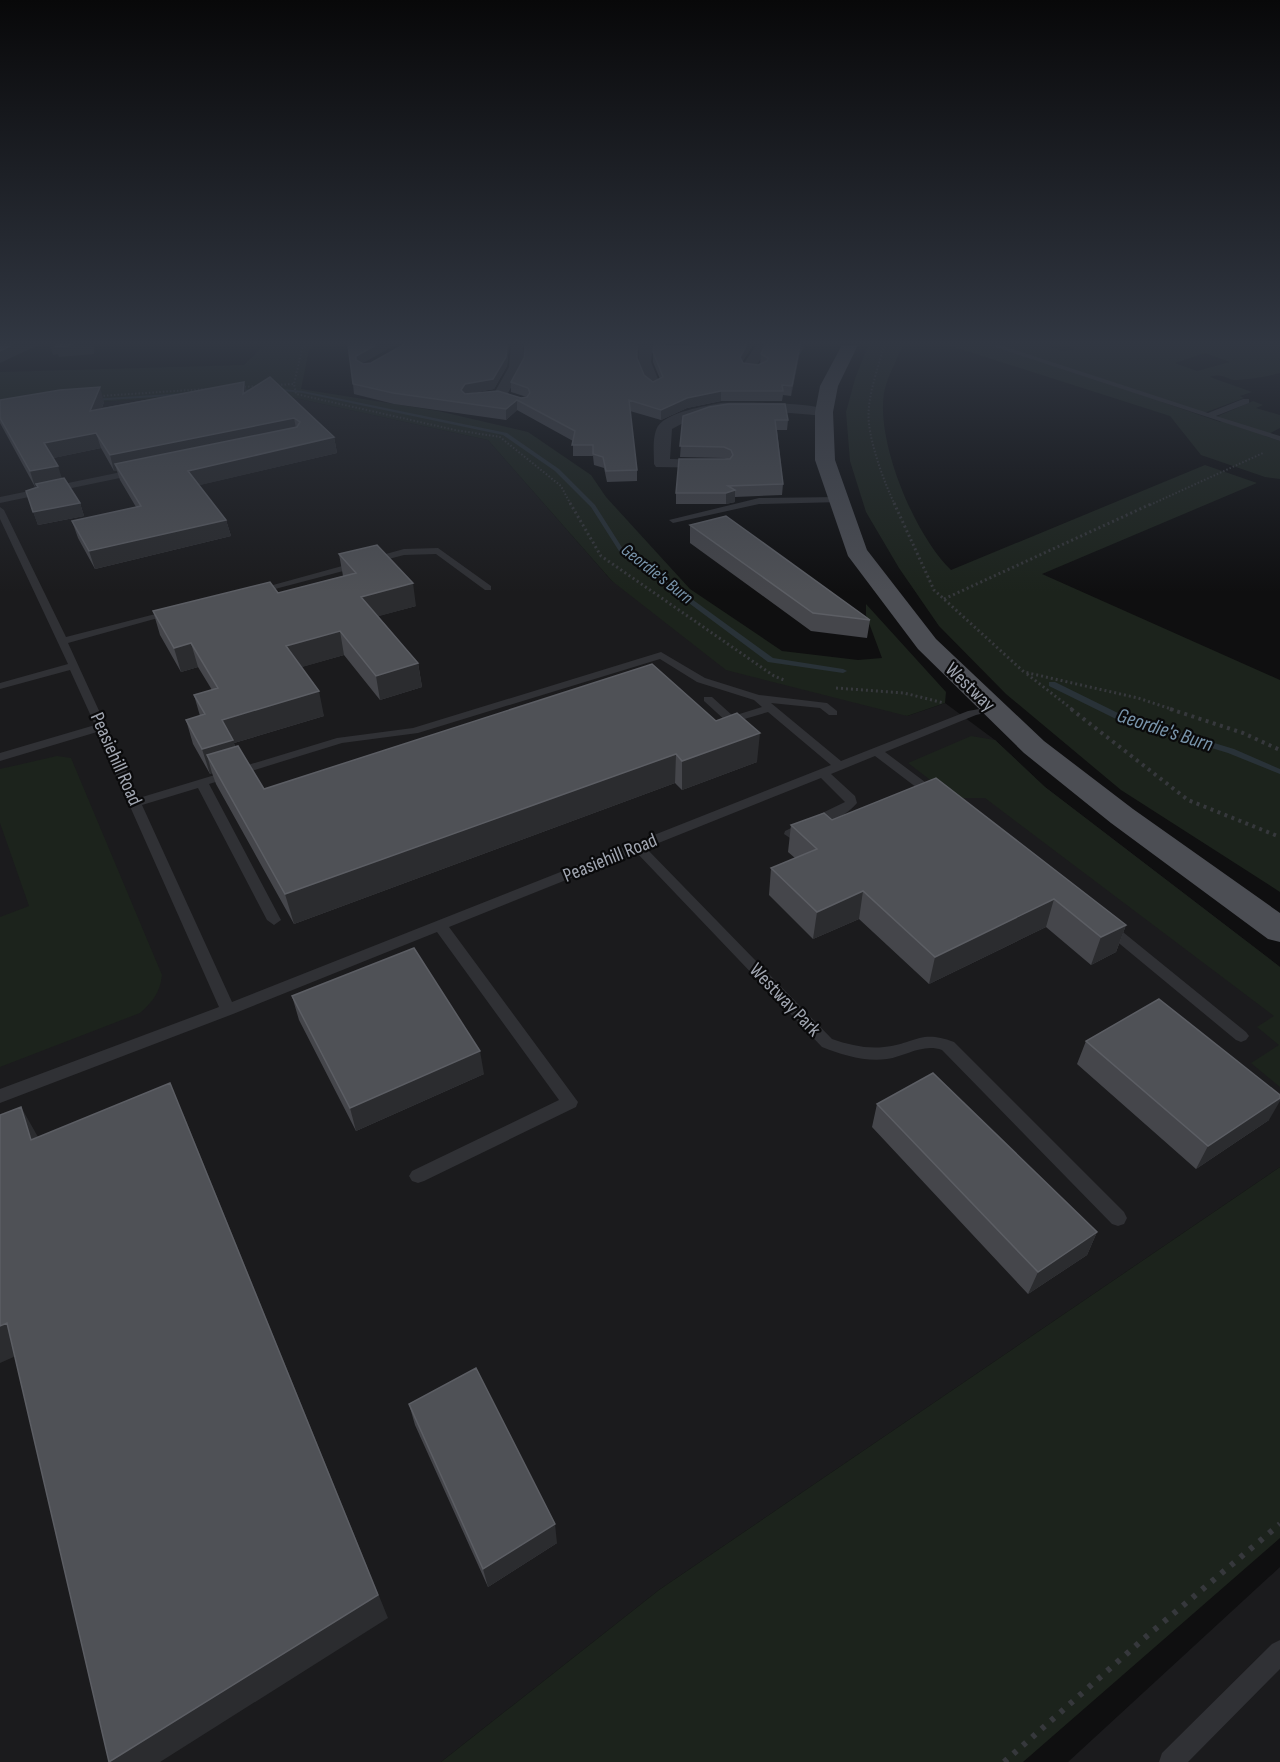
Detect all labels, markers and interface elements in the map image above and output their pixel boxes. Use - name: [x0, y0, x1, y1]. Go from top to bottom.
- water label: Geordie's Burn: [617, 539, 697, 609]
- street label: Westway: [940, 657, 1000, 717]
- water label: Geordie's Burn: [1114, 703, 1216, 757]
- street label: Peasiehill Road: [85, 709, 147, 809]
- street label: Peasiehill Road: [559, 828, 661, 888]
- street label: Westway Park: [744, 958, 826, 1042]

